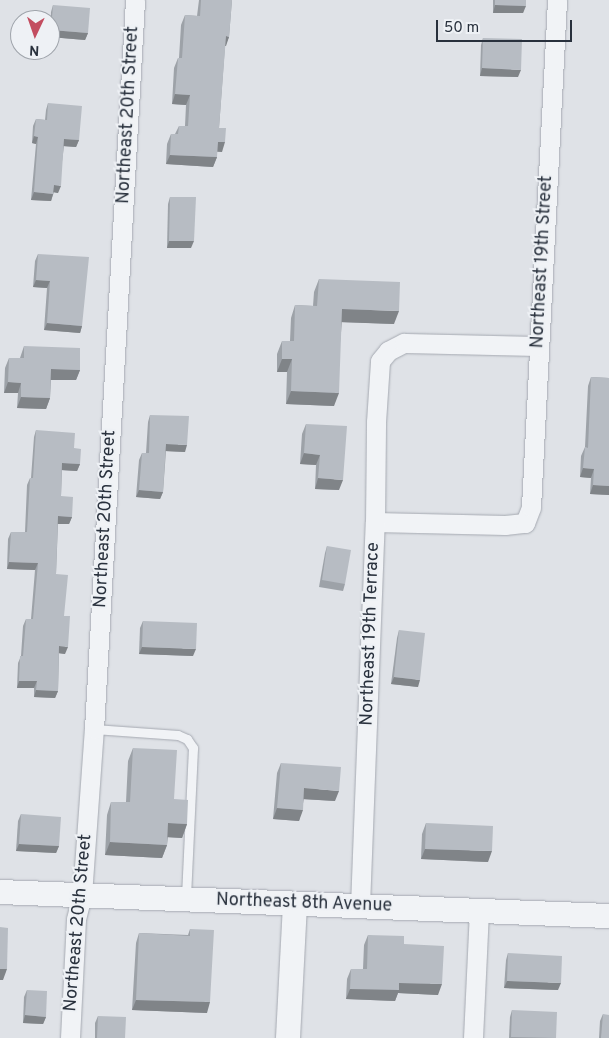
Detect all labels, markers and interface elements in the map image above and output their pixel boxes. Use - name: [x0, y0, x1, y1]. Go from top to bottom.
- north arrow: [10, 10, 60, 60]
- scale bar: [439, 10, 575, 42]
- text: 50 m: [444, 19, 479, 38]
- street label: Northeast 20th Street: [114, 25, 144, 205]
- text: N: [29, 41, 40, 58]
- street label: Northeast 19th Street: [528, 175, 558, 349]
- street label: Northeast 20th Street: [91, 429, 121, 609]
- street label: Northeast 19th Terrace: [357, 542, 385, 726]
- street label: Northeast 20th Street: [60, 833, 98, 1013]
- street label: Northeast 8th Avenue: [215, 890, 393, 918]

